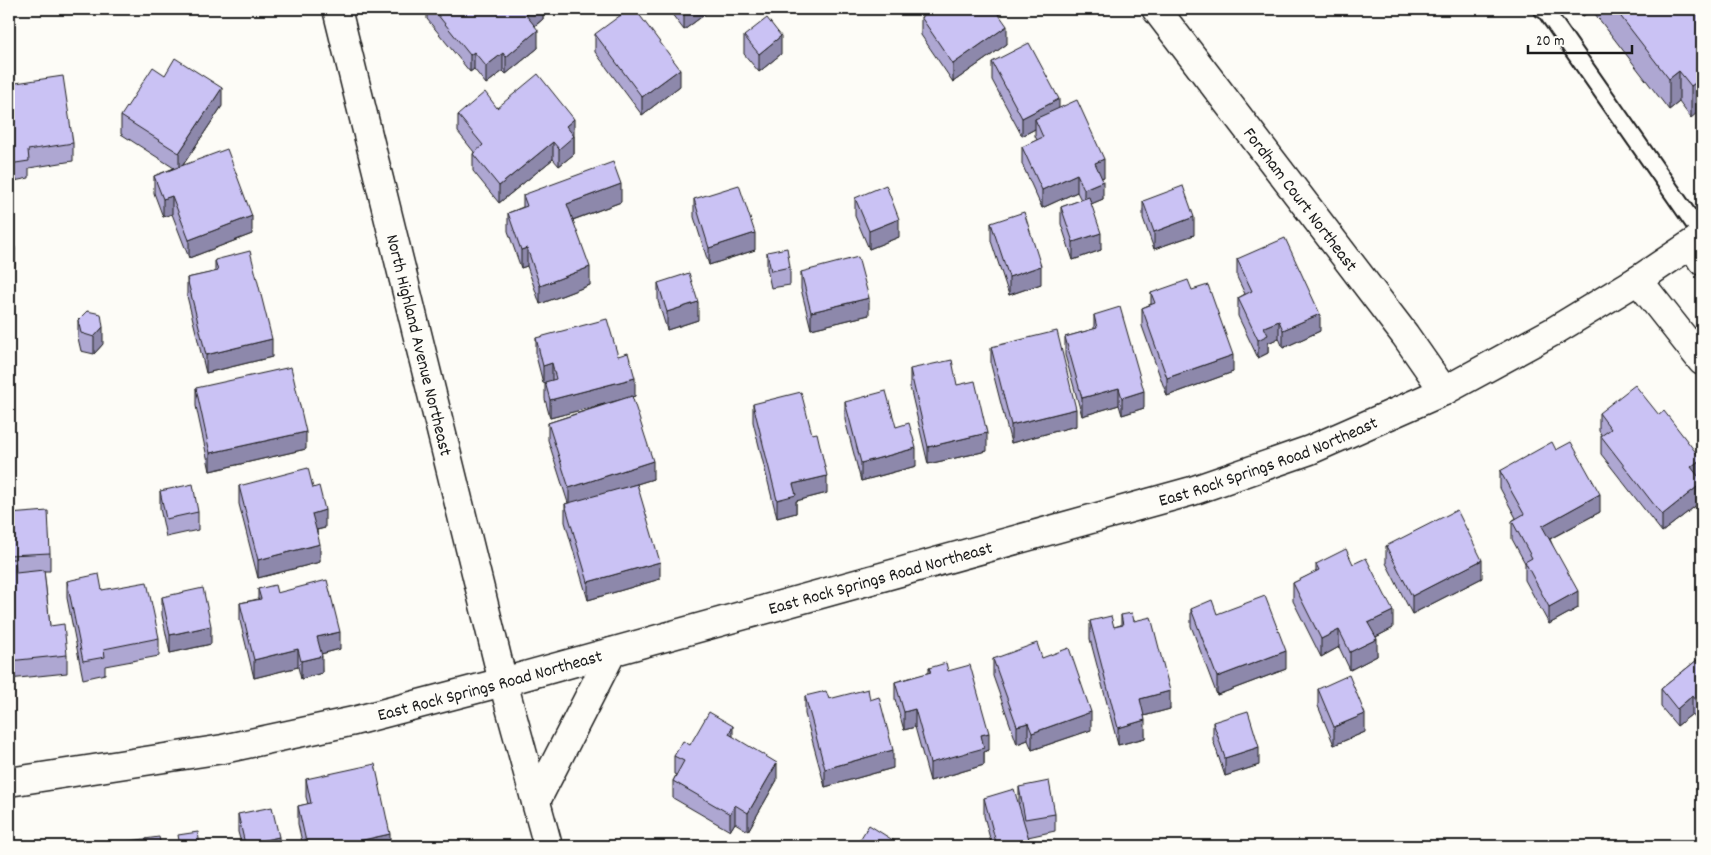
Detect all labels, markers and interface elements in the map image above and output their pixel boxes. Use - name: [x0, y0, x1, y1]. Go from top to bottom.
- scale bar: [1528, 22, 1632, 54]
- text: 20 m: [1536, 31, 1564, 53]
- street label: Fordham Court Northeast: [1236, 123, 1363, 278]
- street label: North Highland Avenue Northeast: [378, 232, 457, 459]
- street label: East Rock Springs Road Northeast: [1156, 412, 1383, 515]
- street label: East Rock Springs Road Northeast: [766, 537, 996, 623]
- street label: East Rock Springs Road Northeast: [375, 645, 606, 729]

